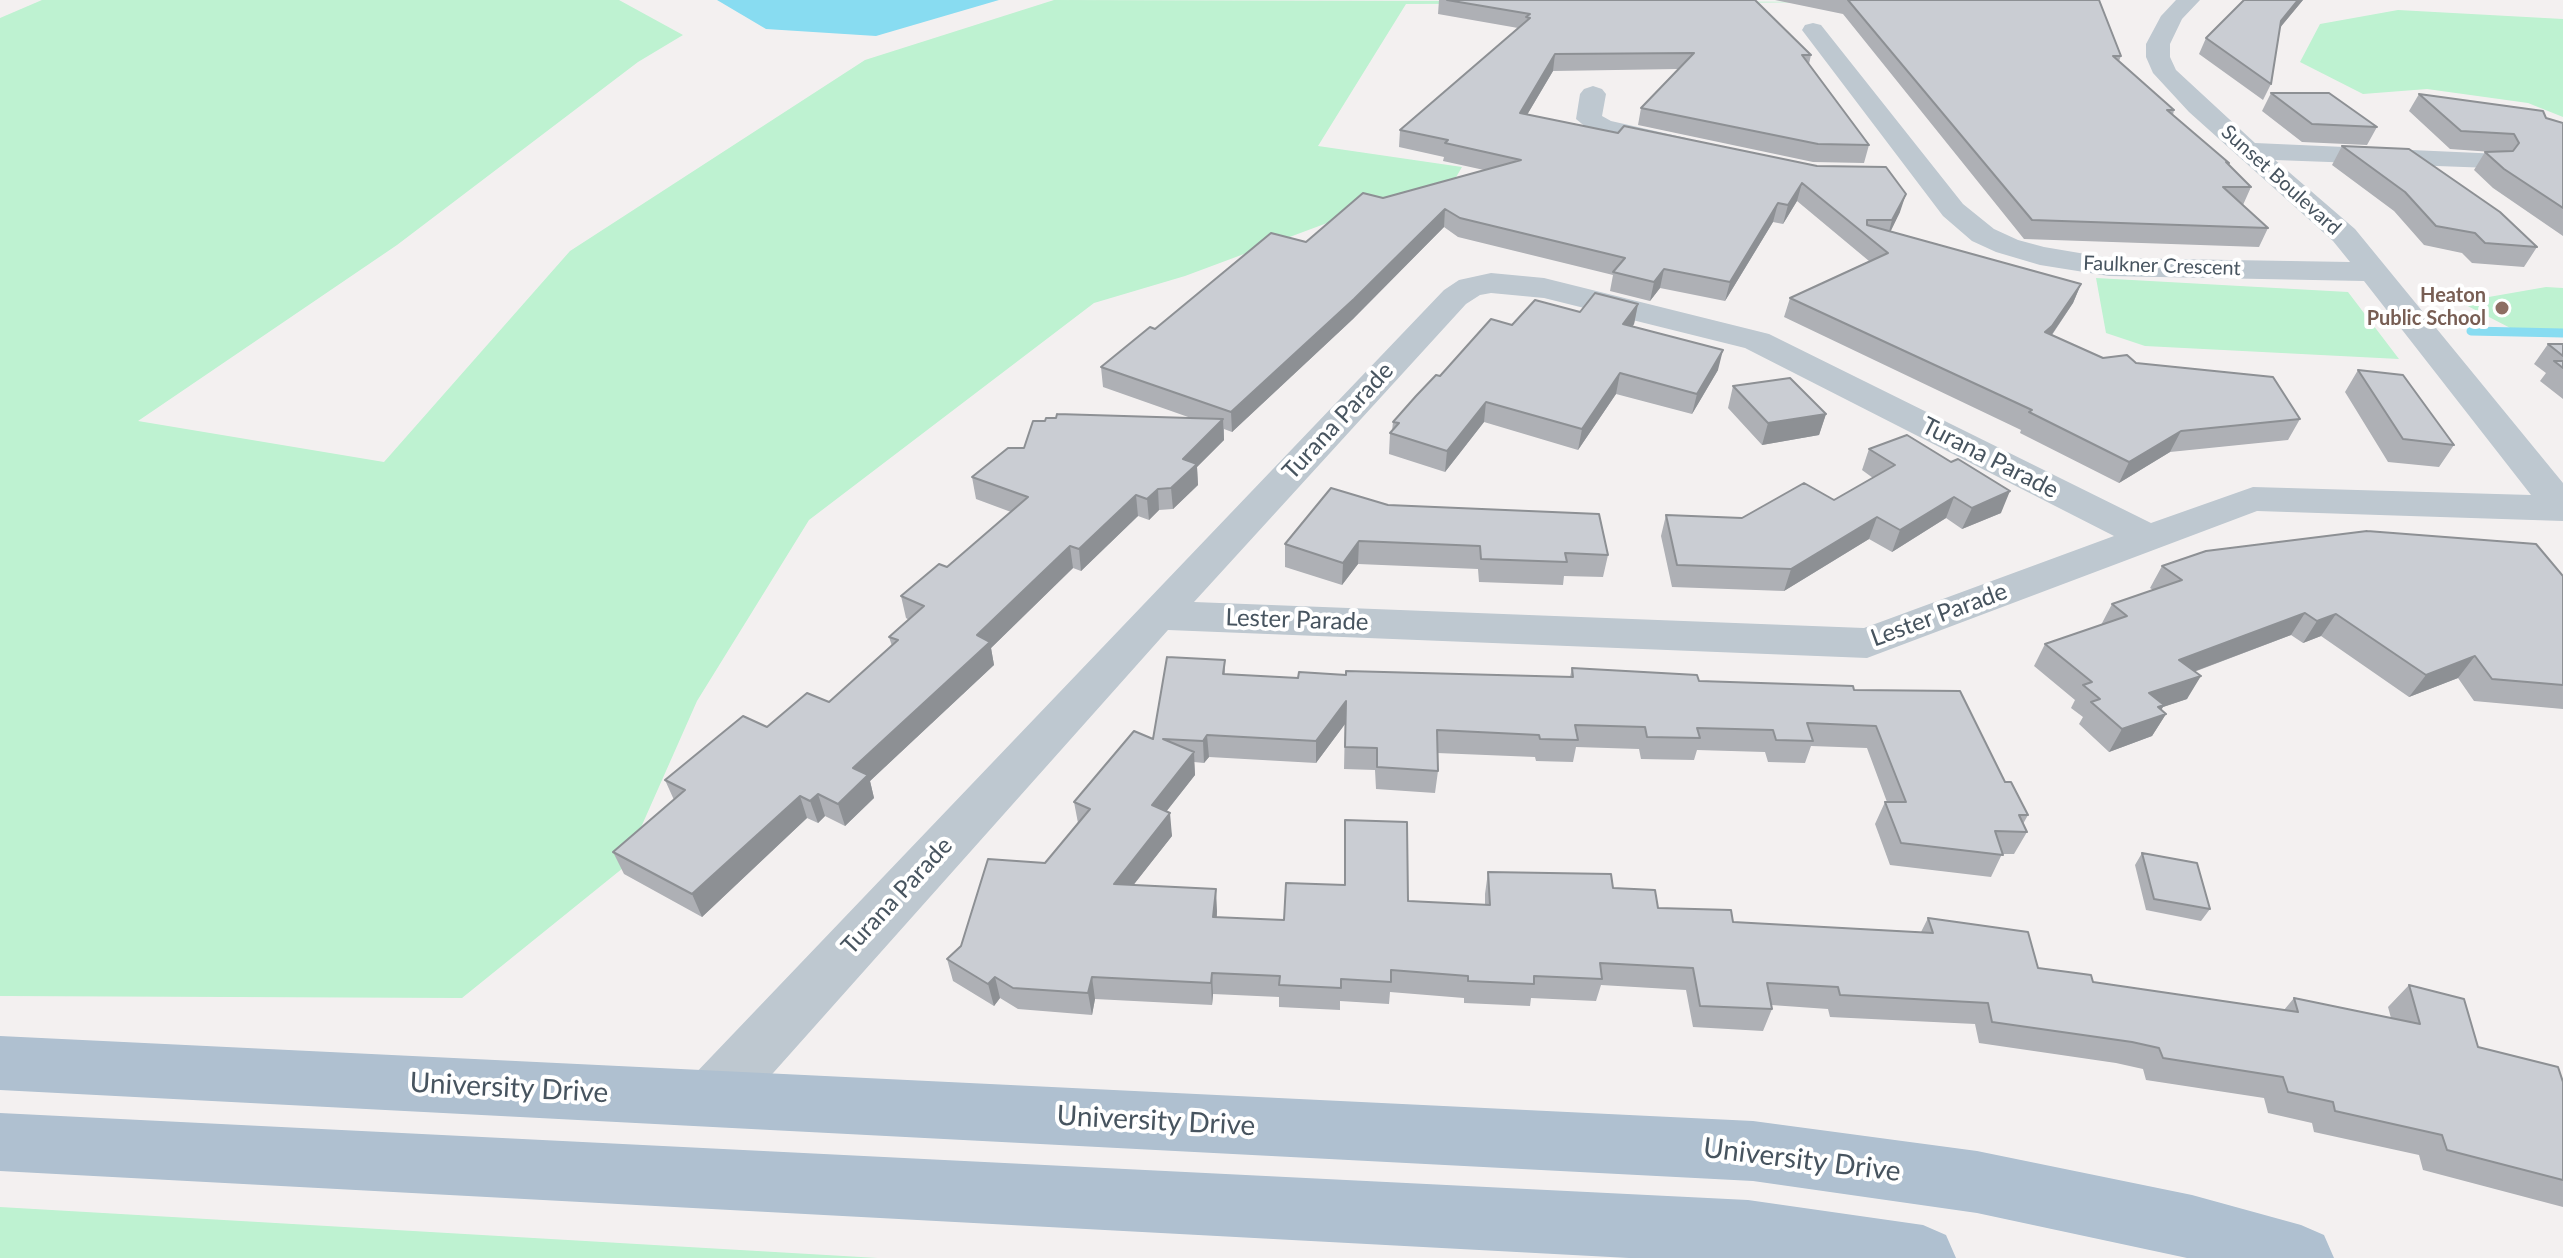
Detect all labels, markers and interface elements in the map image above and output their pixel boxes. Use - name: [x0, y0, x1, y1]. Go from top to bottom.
- street label: Sunset Boulevard: [2216, 120, 2346, 240]
- street label: Faulkner Crescent: [2083, 251, 2241, 281]
- place label: Heaton Public School: [2367, 284, 2486, 331]
- marker: Heaton Public School: [2493, 299, 2511, 317]
- street label: Turana Parade: [1276, 357, 1400, 485]
- street label: Turana Parade: [1917, 411, 2063, 505]
- street label: Lester Parade: [1867, 577, 2011, 653]
- street label: Lester Parade: [1225, 603, 1369, 637]
- street label: Turana Parade: [835, 832, 959, 960]
- street label: University Drive: [409, 1066, 609, 1110]
- street label: University Drive: [1056, 1099, 1256, 1143]
- street label: University Drive: [1701, 1131, 1903, 1189]

